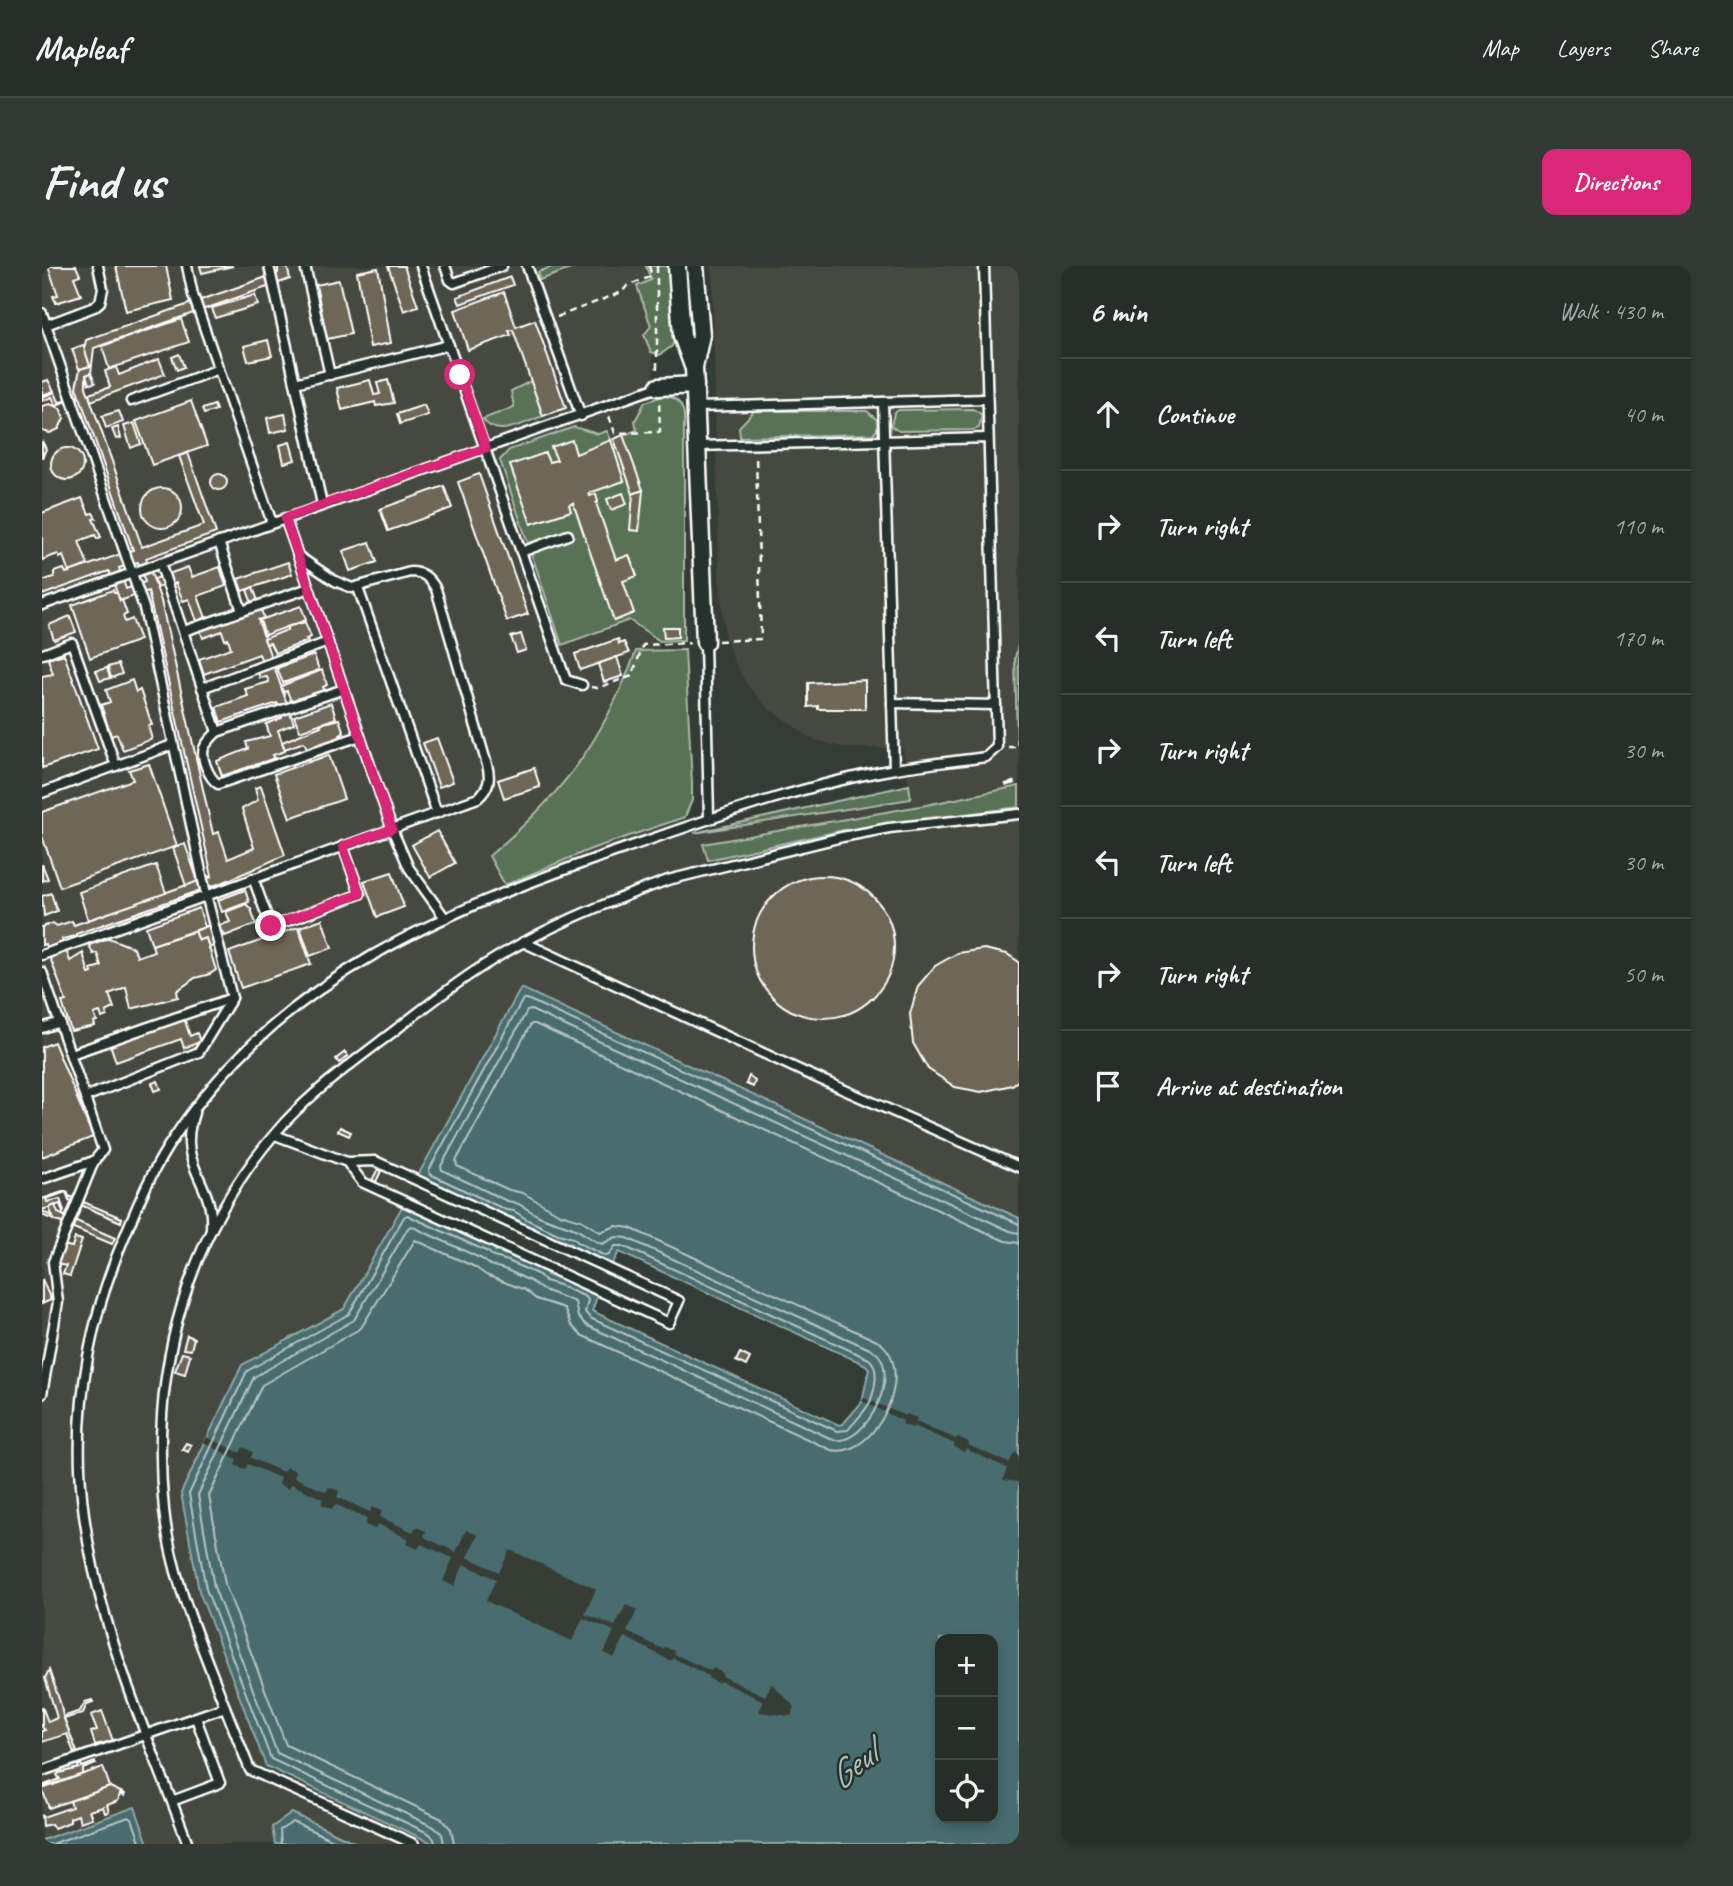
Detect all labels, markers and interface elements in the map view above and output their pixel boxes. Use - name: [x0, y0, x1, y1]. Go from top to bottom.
- text: Mapleaf: [35, 27, 127, 69]
- text: Map: [1482, 33, 1519, 63]
- text: Layers: [1557, 33, 1610, 63]
- text: Share: [1648, 33, 1698, 63]
- button: Directions: [1542, 149, 1691, 215]
- text: Find us: [42, 151, 164, 213]
- text: 6 min: [1089, 293, 1147, 331]
- text: Walk · 430 m: [1559, 297, 1663, 326]
- route start: [444, 359, 475, 390]
- icon: ahead: [1089, 395, 1127, 433]
- text: Continue: [1156, 398, 1234, 431]
- text: 40 m: [1624, 400, 1663, 429]
- icon: right: [1089, 507, 1127, 545]
- text: Turn right: [1156, 510, 1247, 543]
- text: 110 m: [1614, 512, 1663, 541]
- icon: left: [1089, 619, 1127, 657]
- text: Turn left: [1156, 622, 1231, 655]
- text: 170 m: [1614, 624, 1663, 653]
- icon: right: [1089, 731, 1127, 769]
- text: Turn right: [1156, 734, 1247, 767]
- text: 30 m: [1624, 736, 1663, 765]
- icon: left: [1089, 843, 1127, 881]
- text: Turn left: [1156, 846, 1231, 879]
- text: 30 m: [1624, 848, 1663, 877]
- route end: [255, 910, 286, 941]
- icon: right: [1089, 955, 1127, 993]
- text: Turn right: [1156, 958, 1247, 991]
- text: 50 m: [1624, 960, 1663, 989]
- icon: arrive: [1089, 1067, 1127, 1105]
- text: Arrive at destination: [1156, 1070, 1342, 1103]
- map controls: [935, 1634, 998, 1823]
- button: +: [935, 1634, 998, 1697]
- button: −: [935, 1697, 998, 1760]
- water label: Geul: [818, 1724, 897, 1799]
- button: locate: [935, 1760, 998, 1823]

